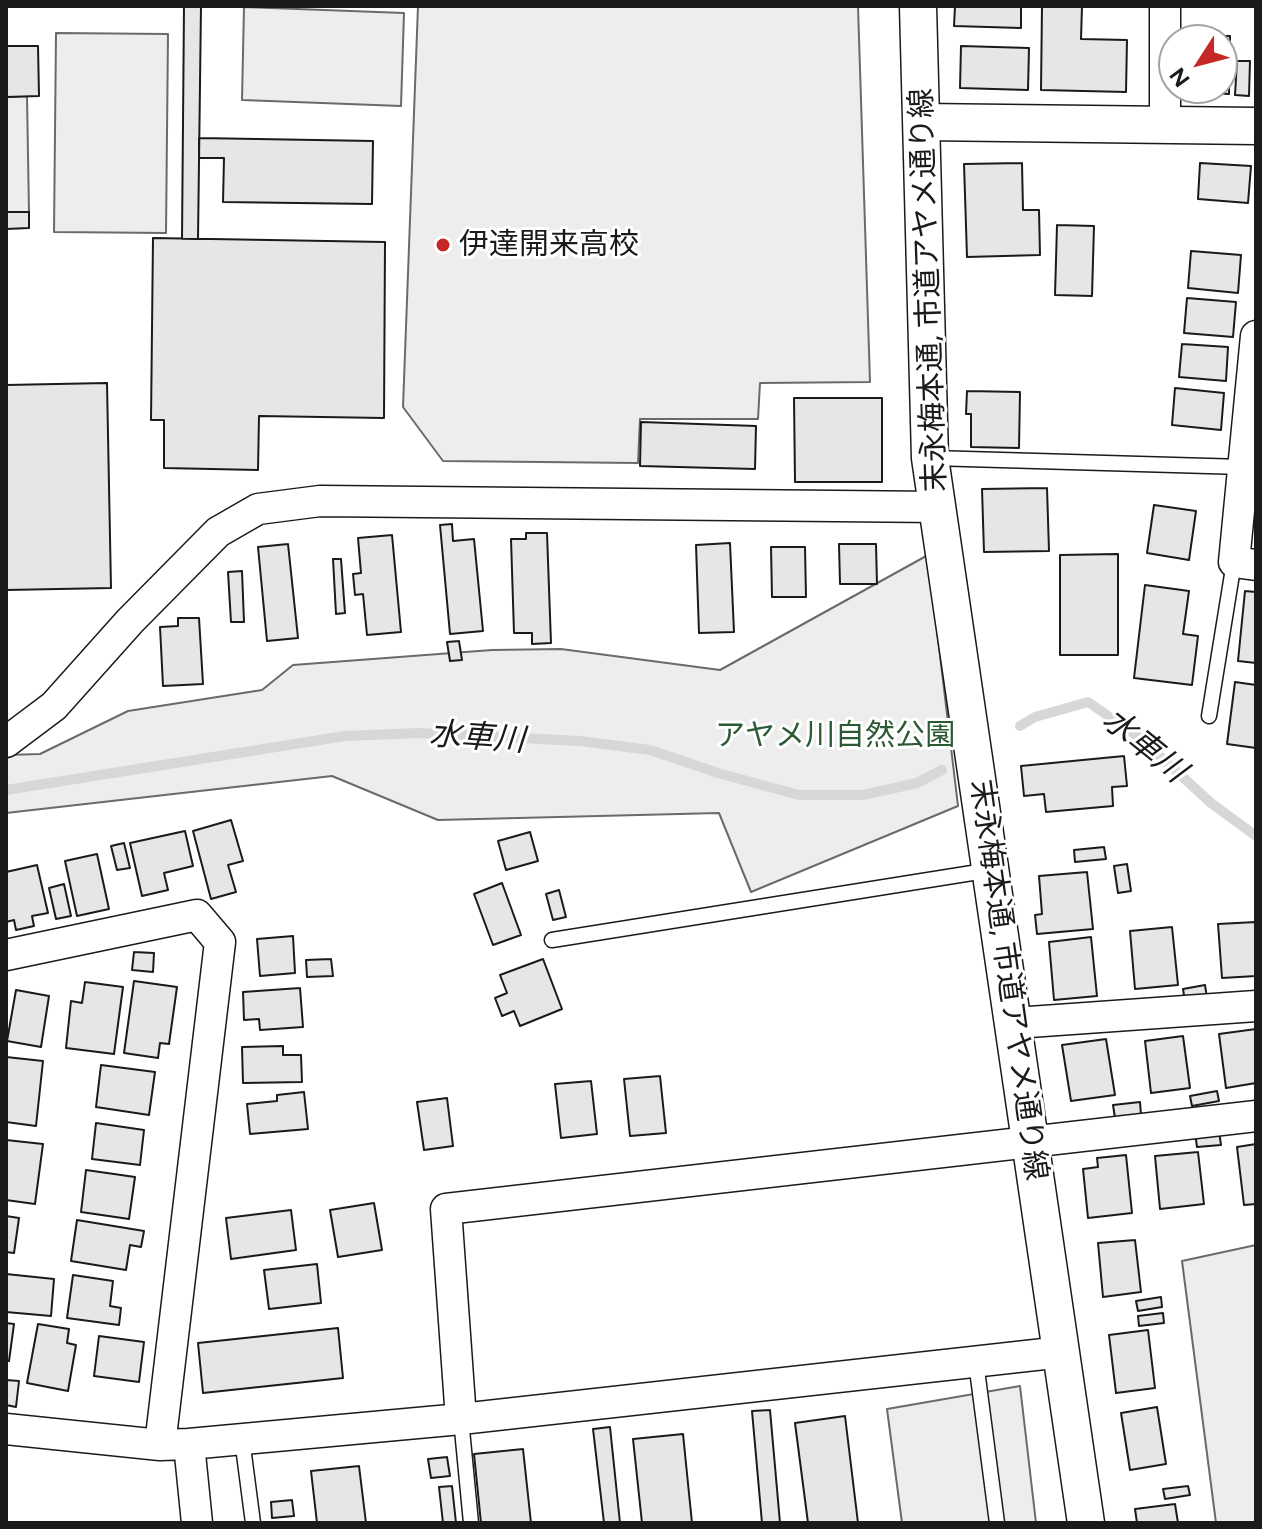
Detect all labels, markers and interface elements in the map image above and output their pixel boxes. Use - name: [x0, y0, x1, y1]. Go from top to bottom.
- north arrow: [1158, 24, 1238, 104]
- text: N: [1164, 62, 1196, 92]
- street label: 末永梅本通, 市道アヤメ通り線: [904, 87, 954, 493]
- place label: 伊達開来高校: [459, 227, 639, 263]
- marker: 伊達開来高校: [434, 236, 452, 254]
- water label: 水車川: [1095, 701, 1193, 791]
- water label: 水車川: [428, 715, 526, 761]
- park label: アヤメ川自然公園: [715, 718, 955, 754]
- street label: 末永梅本通, 市道アヤメ通り線: [962, 777, 1054, 1183]

